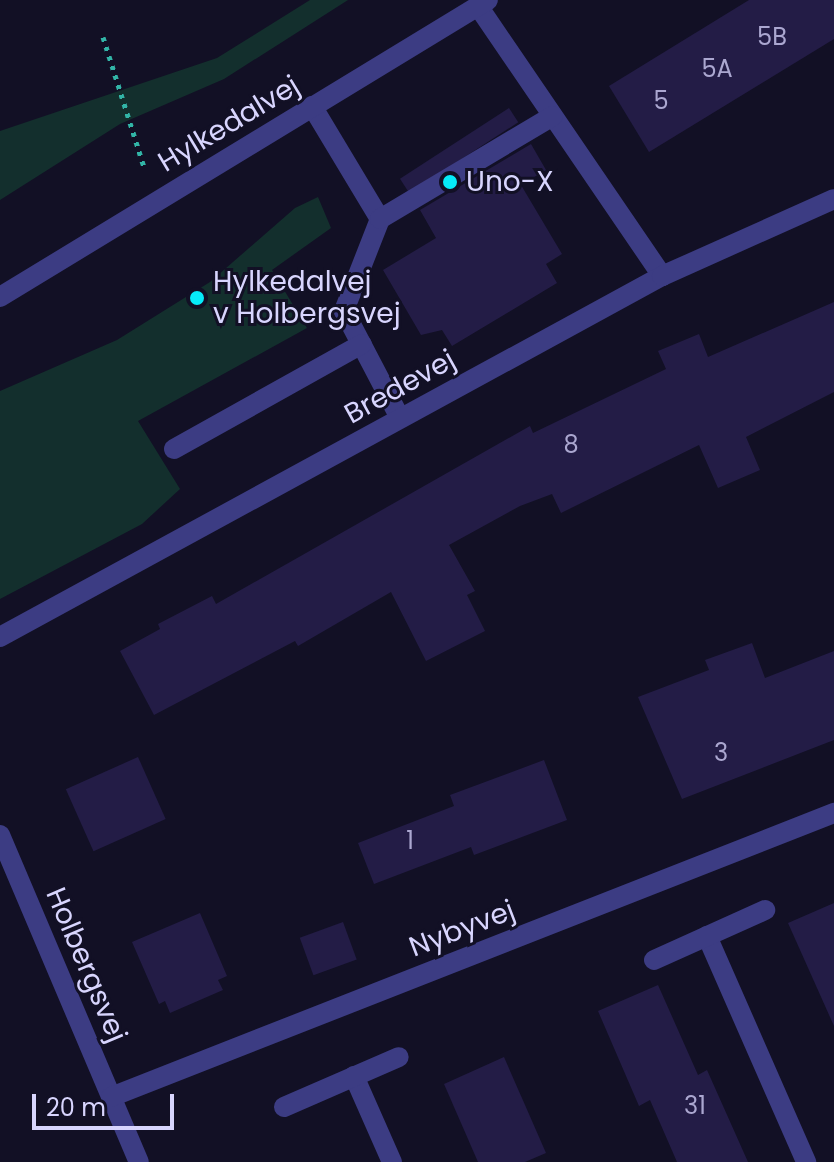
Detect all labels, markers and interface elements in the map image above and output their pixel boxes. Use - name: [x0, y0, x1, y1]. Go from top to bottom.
- house number: 5B: [757, 23, 787, 51]
- house number: 5A: [701, 55, 733, 83]
- street label: Hylkedalvej: [152, 69, 306, 179]
- house number: 5: [653, 87, 669, 115]
- place label: Uno-X: [466, 165, 554, 199]
- marker: Uno-X: [441, 173, 459, 191]
- place label: Hylkedalvej v Holbergsvej: [213, 265, 401, 331]
- marker: Hylkedalvej v Holbergsvej: [188, 289, 206, 307]
- street label: Bredevej: [339, 343, 461, 431]
- house number: 8: [563, 431, 579, 459]
- house number: 3: [714, 739, 728, 767]
- house number: 1: [406, 827, 414, 855]
- street label: Holbergsvej: [38, 883, 134, 1047]
- street label: Nybyvej: [405, 894, 519, 964]
- scale bar: [36, 1078, 178, 1128]
- text: 20 m: [46, 1091, 106, 1124]
- house number: 31: [684, 1092, 706, 1120]

